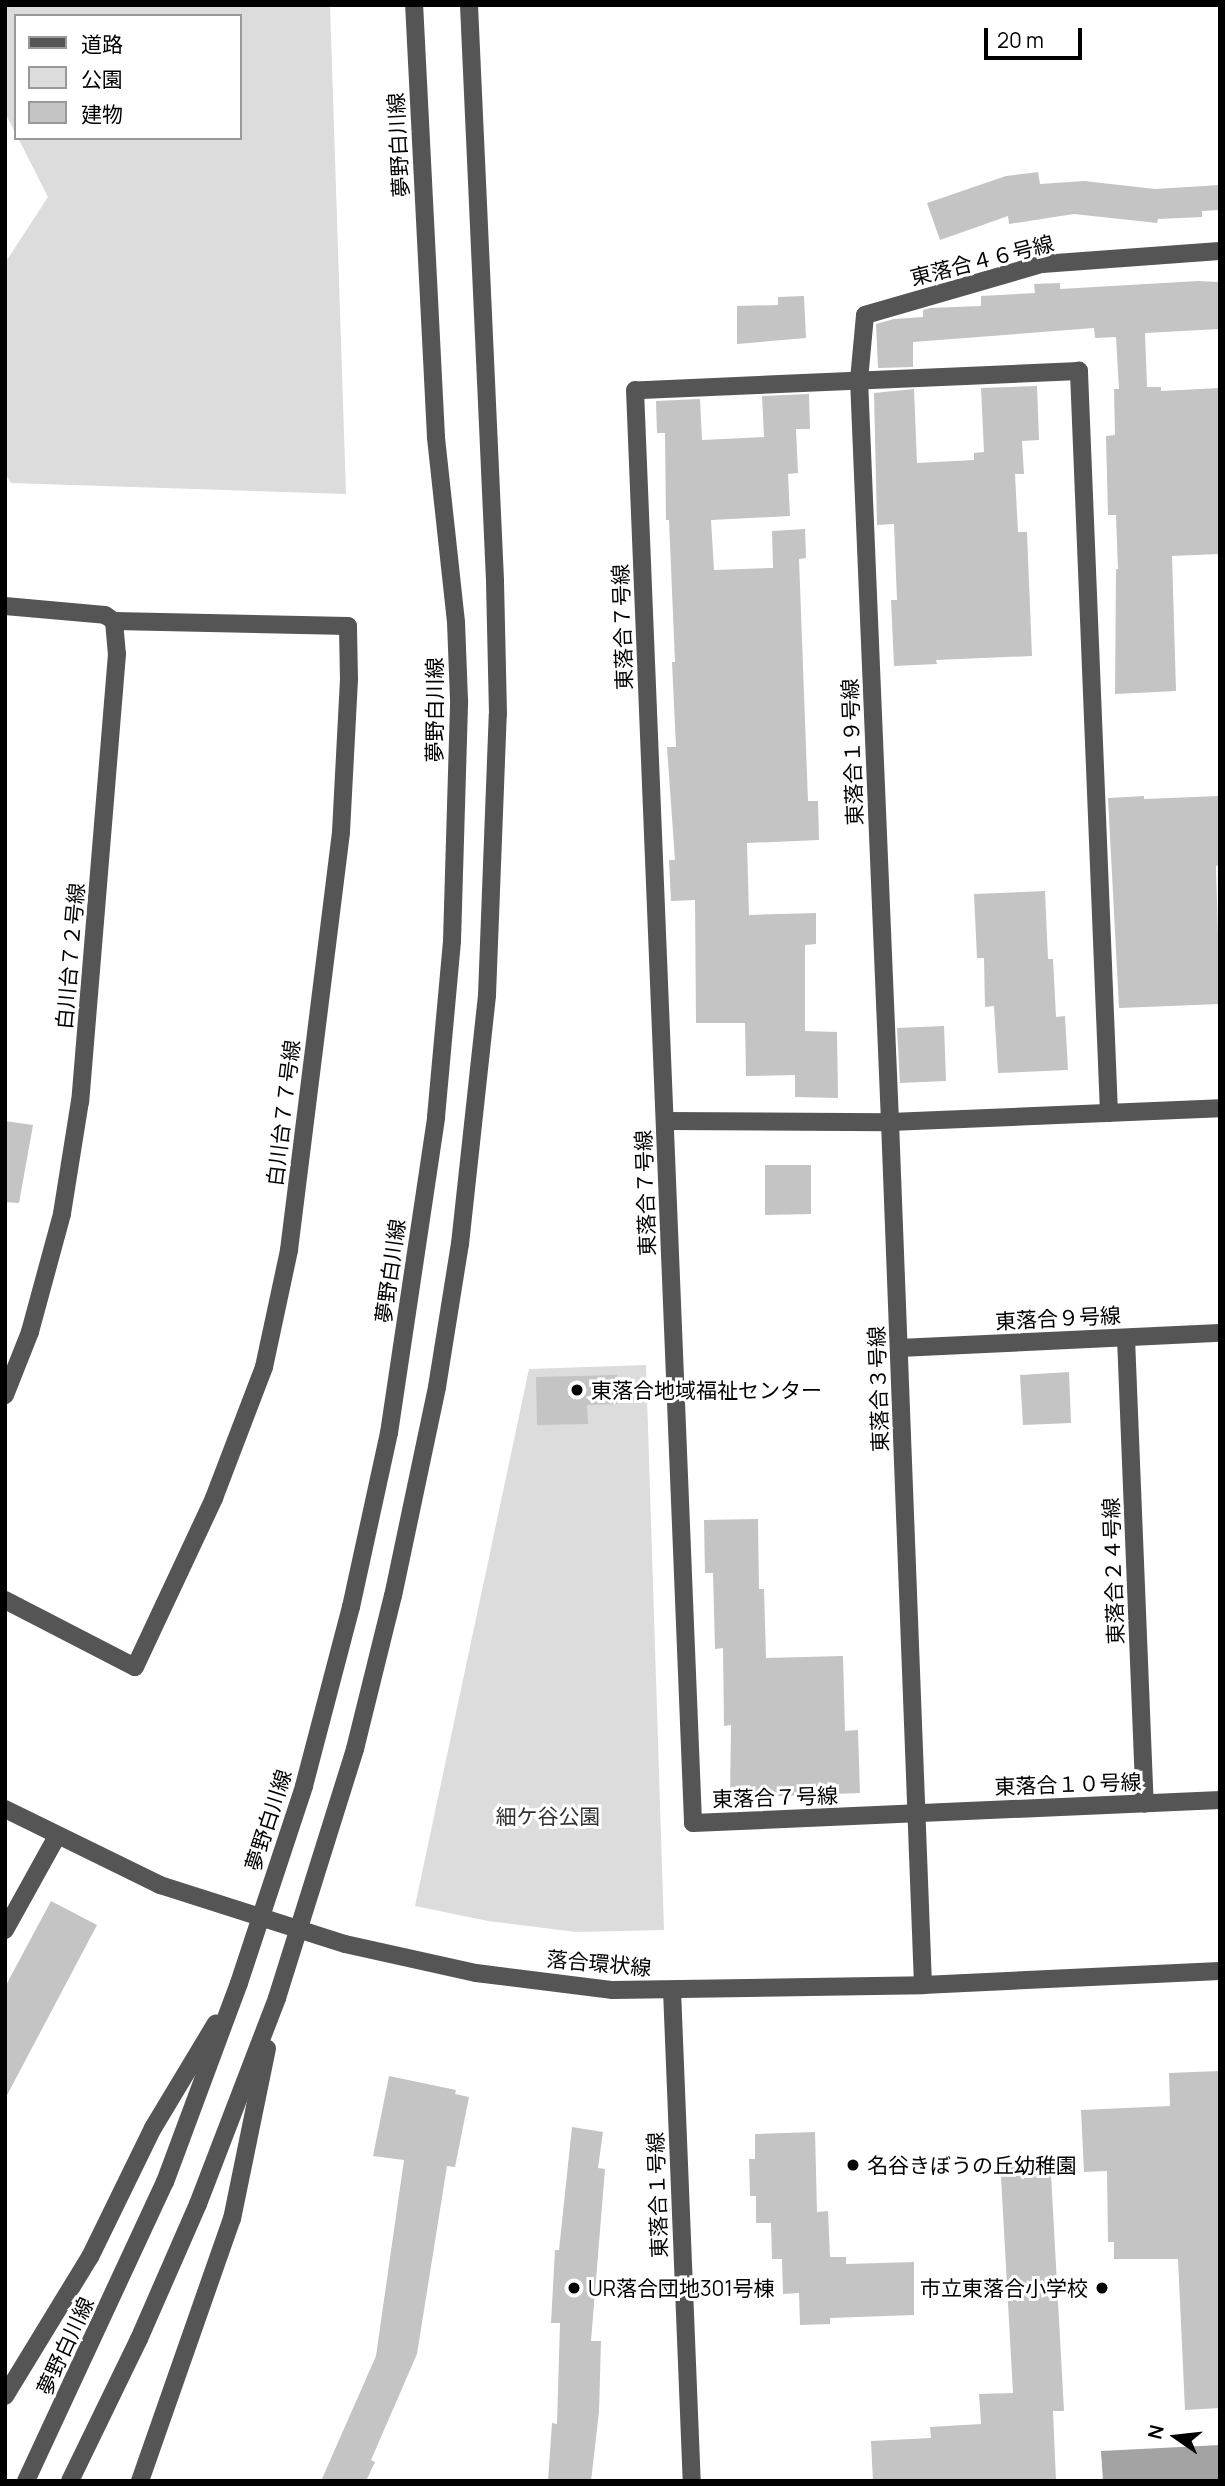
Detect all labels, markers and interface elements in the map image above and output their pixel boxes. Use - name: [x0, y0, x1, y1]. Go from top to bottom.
- legend: [14, 14, 242, 140]
- scale bar: [987, 14, 1085, 58]
- text: 20 m: [997, 26, 1044, 54]
- text: 道路: [81, 30, 123, 58]
- text: 公園: [81, 65, 123, 93]
- street label: 夢野白川線: [383, 92, 413, 198]
- text: 建物: [81, 100, 123, 128]
- street label: 東落合４６号線: [908, 230, 1056, 290]
- street label: 東落合７号線: [607, 564, 637, 690]
- street label: 夢野白川線: [421, 658, 447, 762]
- street label: 東落合１９号線: [837, 678, 867, 826]
- street label: 白川台７２号線: [51, 882, 89, 1030]
- street label: 白川台７７号線: [262, 1039, 304, 1187]
- street label: 東落合７号線: [630, 1130, 660, 1256]
- street label: 夢野白川線: [370, 1217, 410, 1325]
- street label: 東落合９号線: [994, 1302, 1122, 1334]
- street label: 東落合３号線: [863, 1326, 893, 1452]
- place label: 東落合地域福祉センター: [591, 1377, 822, 1403]
- marker: 東落合地域福祉センター: [569, 1382, 585, 1398]
- street label: 東落合２４号線: [1098, 1497, 1128, 1645]
- street label: 夢野白川線: [240, 1766, 296, 1874]
- street label: 東落合１０号線: [994, 1769, 1142, 1799]
- street label: 東落合７号線: [712, 1782, 838, 1812]
- park label: 細ケ谷公園: [496, 1803, 600, 1829]
- street label: 落合環状線: [546, 1946, 652, 1980]
- street label: 東落合１号線: [642, 2132, 672, 2258]
- place label: 名谷きぼうの丘幼稚園: [867, 2152, 1077, 2178]
- marker: 名谷きぼうの丘幼稚園: [845, 2157, 861, 2173]
- place label: UR落合団地301号棟: [588, 2275, 775, 2301]
- place label: 市立東落合小学校: [920, 2275, 1088, 2301]
- marker: UR落合団地301号棟: [566, 2280, 582, 2296]
- marker: 市立東落合小学校: [1094, 2280, 1110, 2296]
- street label: 夢野白川線: [31, 2293, 99, 2399]
- north arrow: [1141, 2402, 1211, 2472]
- text: N: [1141, 2422, 1170, 2442]

